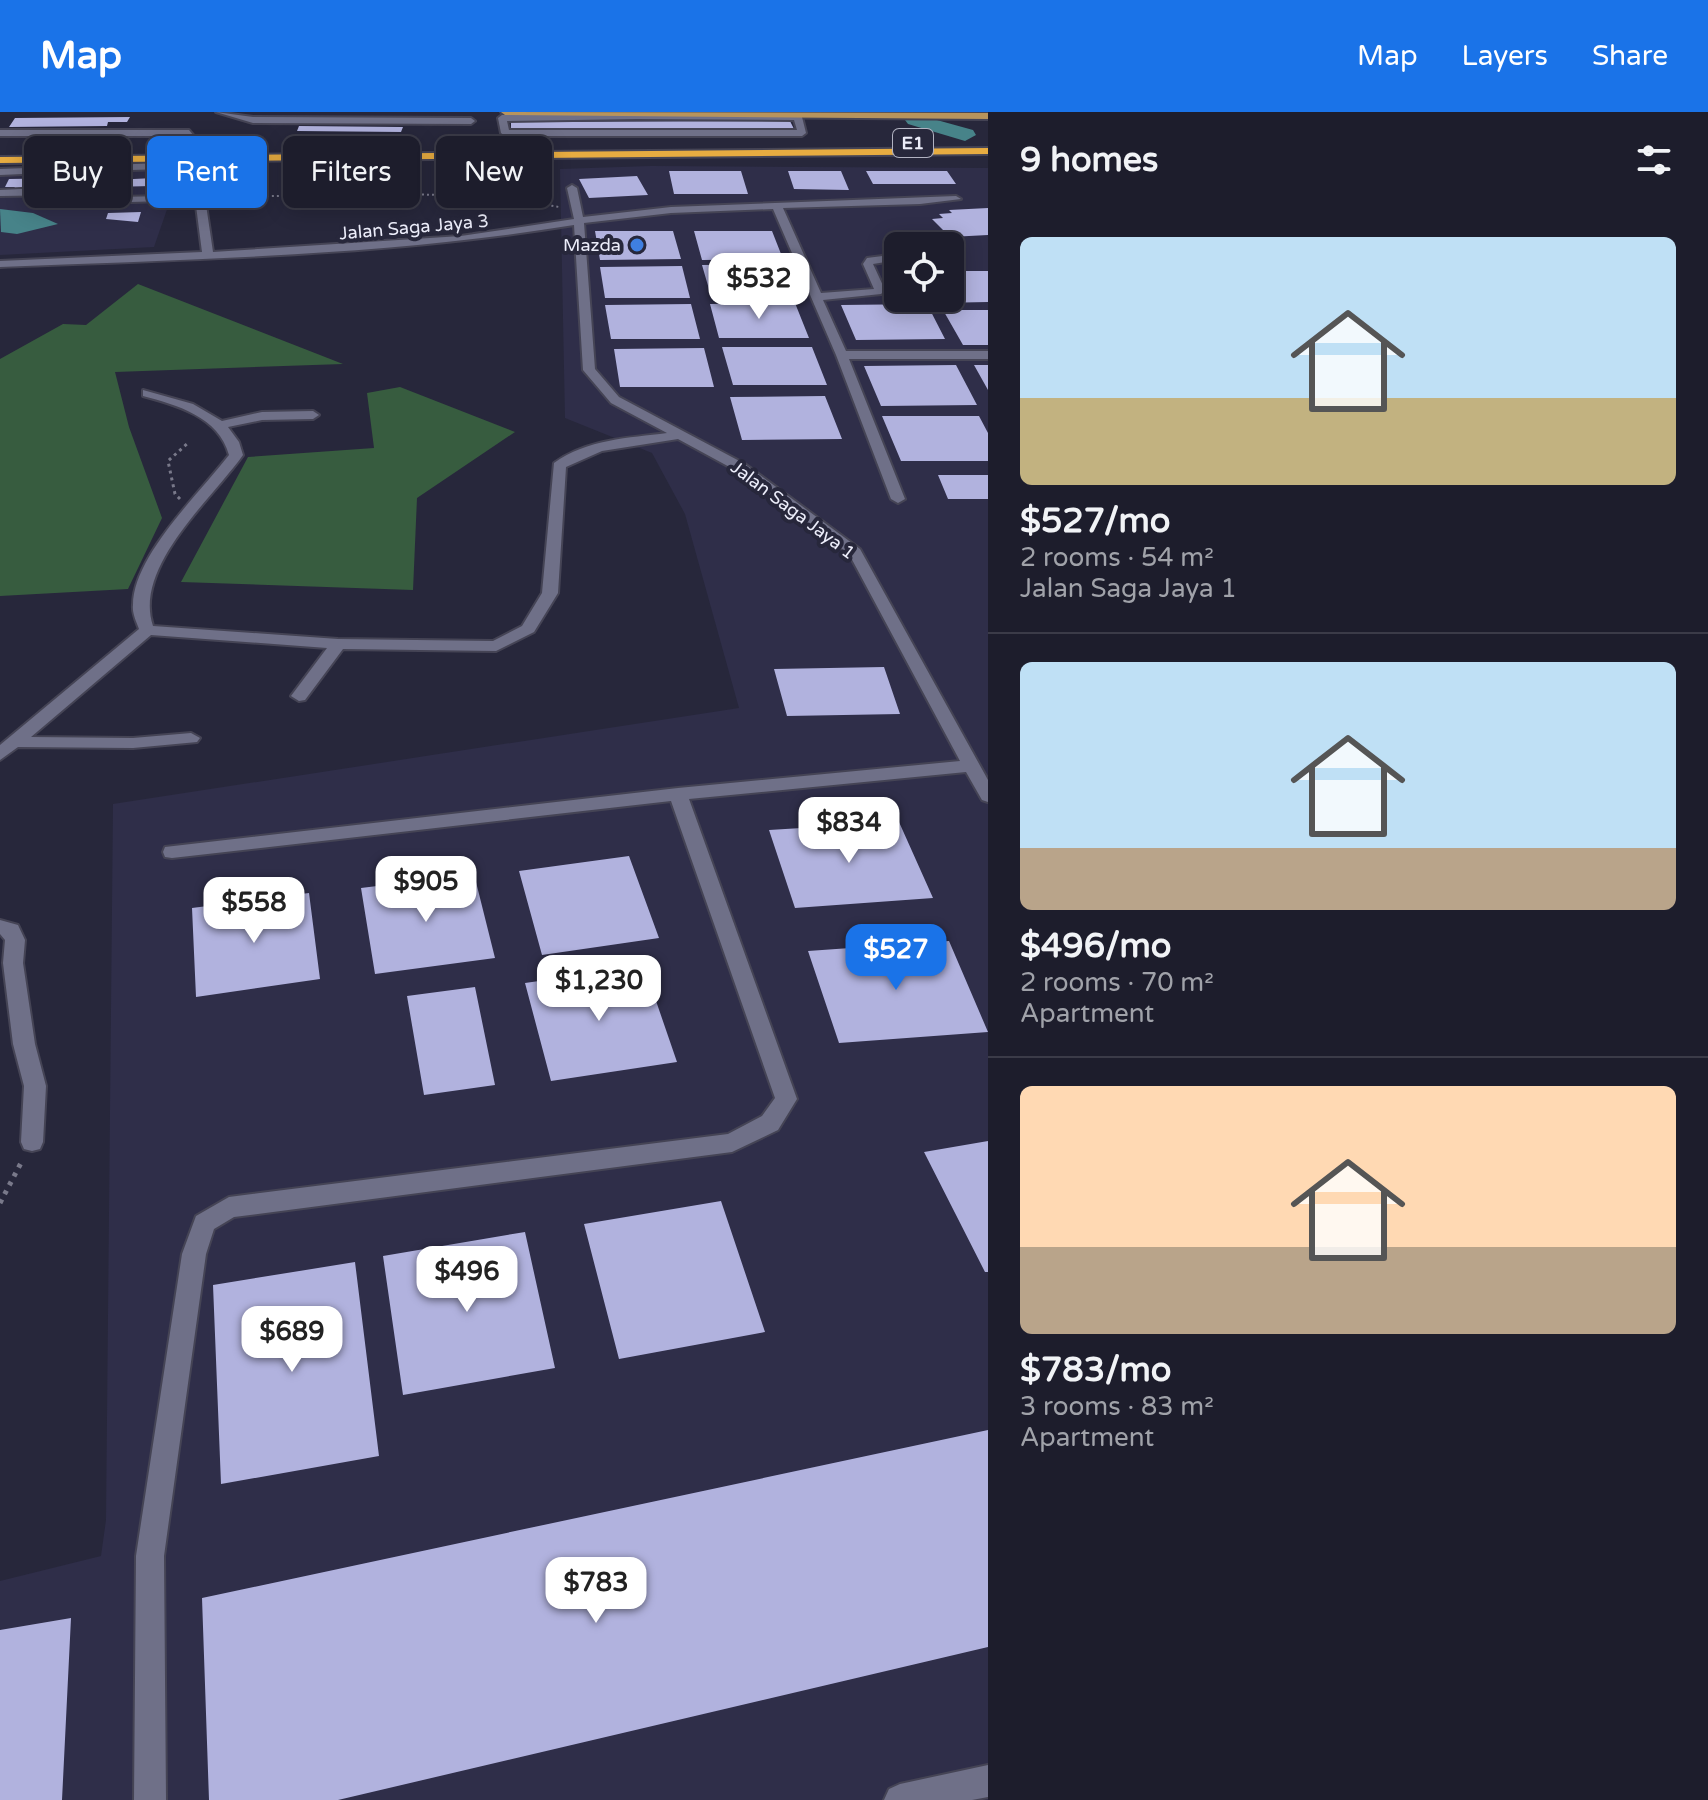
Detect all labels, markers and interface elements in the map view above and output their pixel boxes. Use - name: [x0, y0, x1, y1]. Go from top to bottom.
- text: Map: [40, 33, 122, 79]
- text: Map: [1357, 39, 1418, 73]
- text: Layers: [1462, 39, 1548, 73]
- text: Share: [1592, 39, 1668, 73]
- road number: E1: [893, 129, 933, 157]
- chip: Buy: [24, 136, 131, 208]
- chip: Rent: [147, 136, 267, 208]
- chip: Filters: [283, 136, 420, 208]
- chip: New: [436, 136, 552, 208]
- icon: filters: [1632, 138, 1676, 182]
- text: 9 homes: [1020, 140, 1158, 181]
- street label: Jalan Saga Jaya 3: [338, 210, 490, 244]
- map controls: [884, 232, 964, 312]
- button: locate: [884, 232, 964, 312]
- place label: Mazda: [563, 234, 621, 256]
- marker: Mazda: [628, 236, 646, 254]
- pin: $532: [712, 253, 806, 321]
- text: $532: [726, 263, 792, 294]
- icon: home: [1276, 289, 1420, 433]
- street label: Jalan Saga Jaya 1: [726, 456, 860, 564]
- text: $527/mo: [1020, 501, 1170, 542]
- text: 2 rooms · 54 m²: [1020, 542, 1214, 573]
- text: Jalan Saga Jaya 1: [1020, 573, 1237, 604]
- icon: home: [1276, 714, 1420, 858]
- pin: $834: [802, 797, 896, 865]
- text: $834: [816, 807, 882, 838]
- pin: $905: [379, 856, 473, 924]
- text: $905: [393, 866, 459, 897]
- pin: $558: [207, 877, 301, 945]
- text: $558: [221, 887, 287, 918]
- pin: $527: [849, 924, 943, 992]
- text: $496/mo: [1020, 926, 1171, 967]
- text: $527: [863, 934, 929, 965]
- pin: $1,230: [534, 955, 664, 1023]
- text: $1,230: [555, 965, 643, 996]
- text: 2 rooms · 70 m²: [1020, 967, 1214, 998]
- text: Apartment: [1020, 998, 1154, 1029]
- icon: home: [1276, 1138, 1420, 1282]
- pin: $496: [420, 1246, 514, 1314]
- text: $496: [434, 1256, 500, 1287]
- pin: $689: [245, 1306, 339, 1374]
- text: $689: [259, 1316, 325, 1347]
- text: $783/mo: [1020, 1350, 1171, 1391]
- text: 3 rooms · 83 m²: [1020, 1391, 1214, 1422]
- text: Apartment: [1020, 1422, 1154, 1453]
- pin: $783: [549, 1557, 643, 1625]
- text: $783: [563, 1567, 629, 1598]

